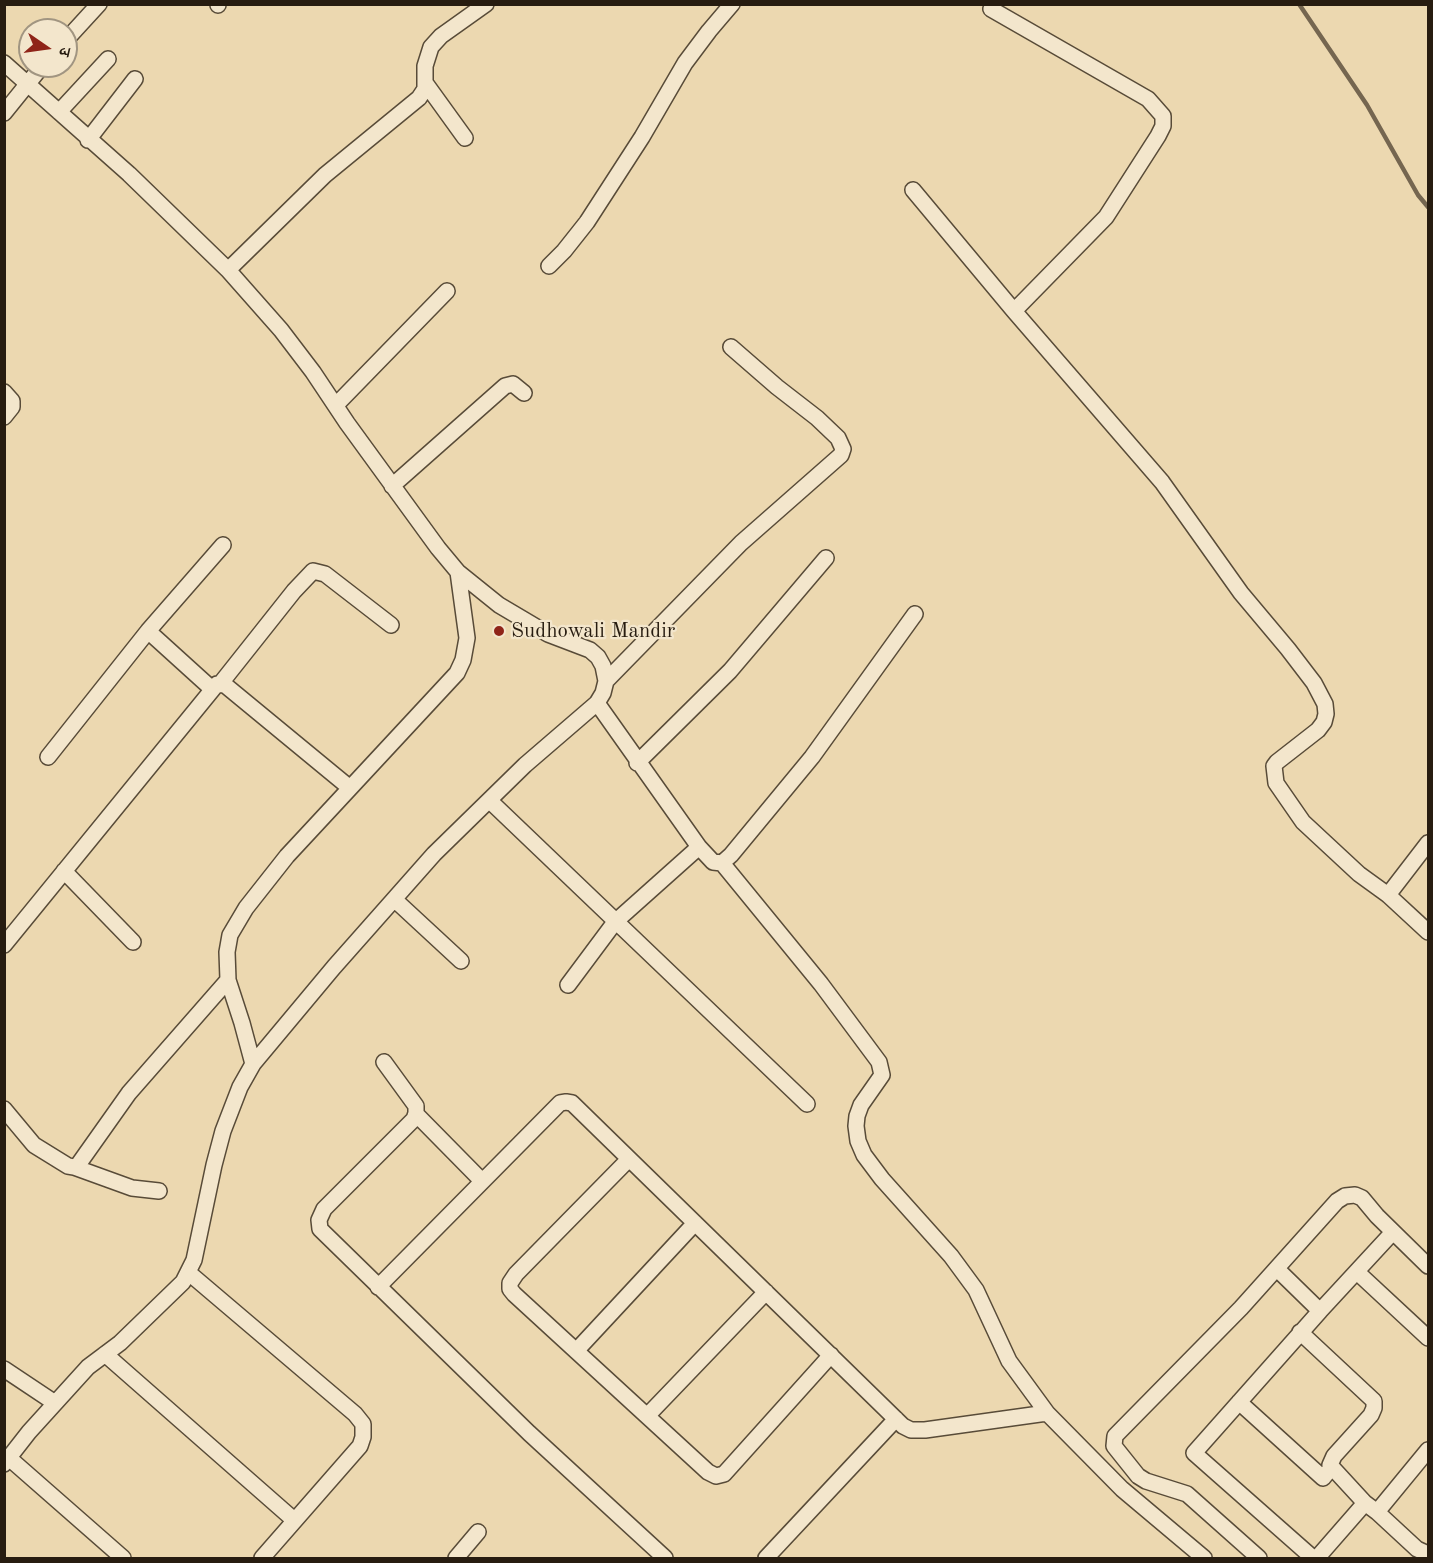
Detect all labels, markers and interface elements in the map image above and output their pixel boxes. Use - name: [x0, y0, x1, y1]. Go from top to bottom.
- north arrow: [18, 18, 78, 78]
- text: उ: [55, 46, 72, 57]
- place label: Sudhowali Mandir: [511, 618, 675, 644]
- marker: Sudhowali Mandir: [492, 624, 506, 638]

